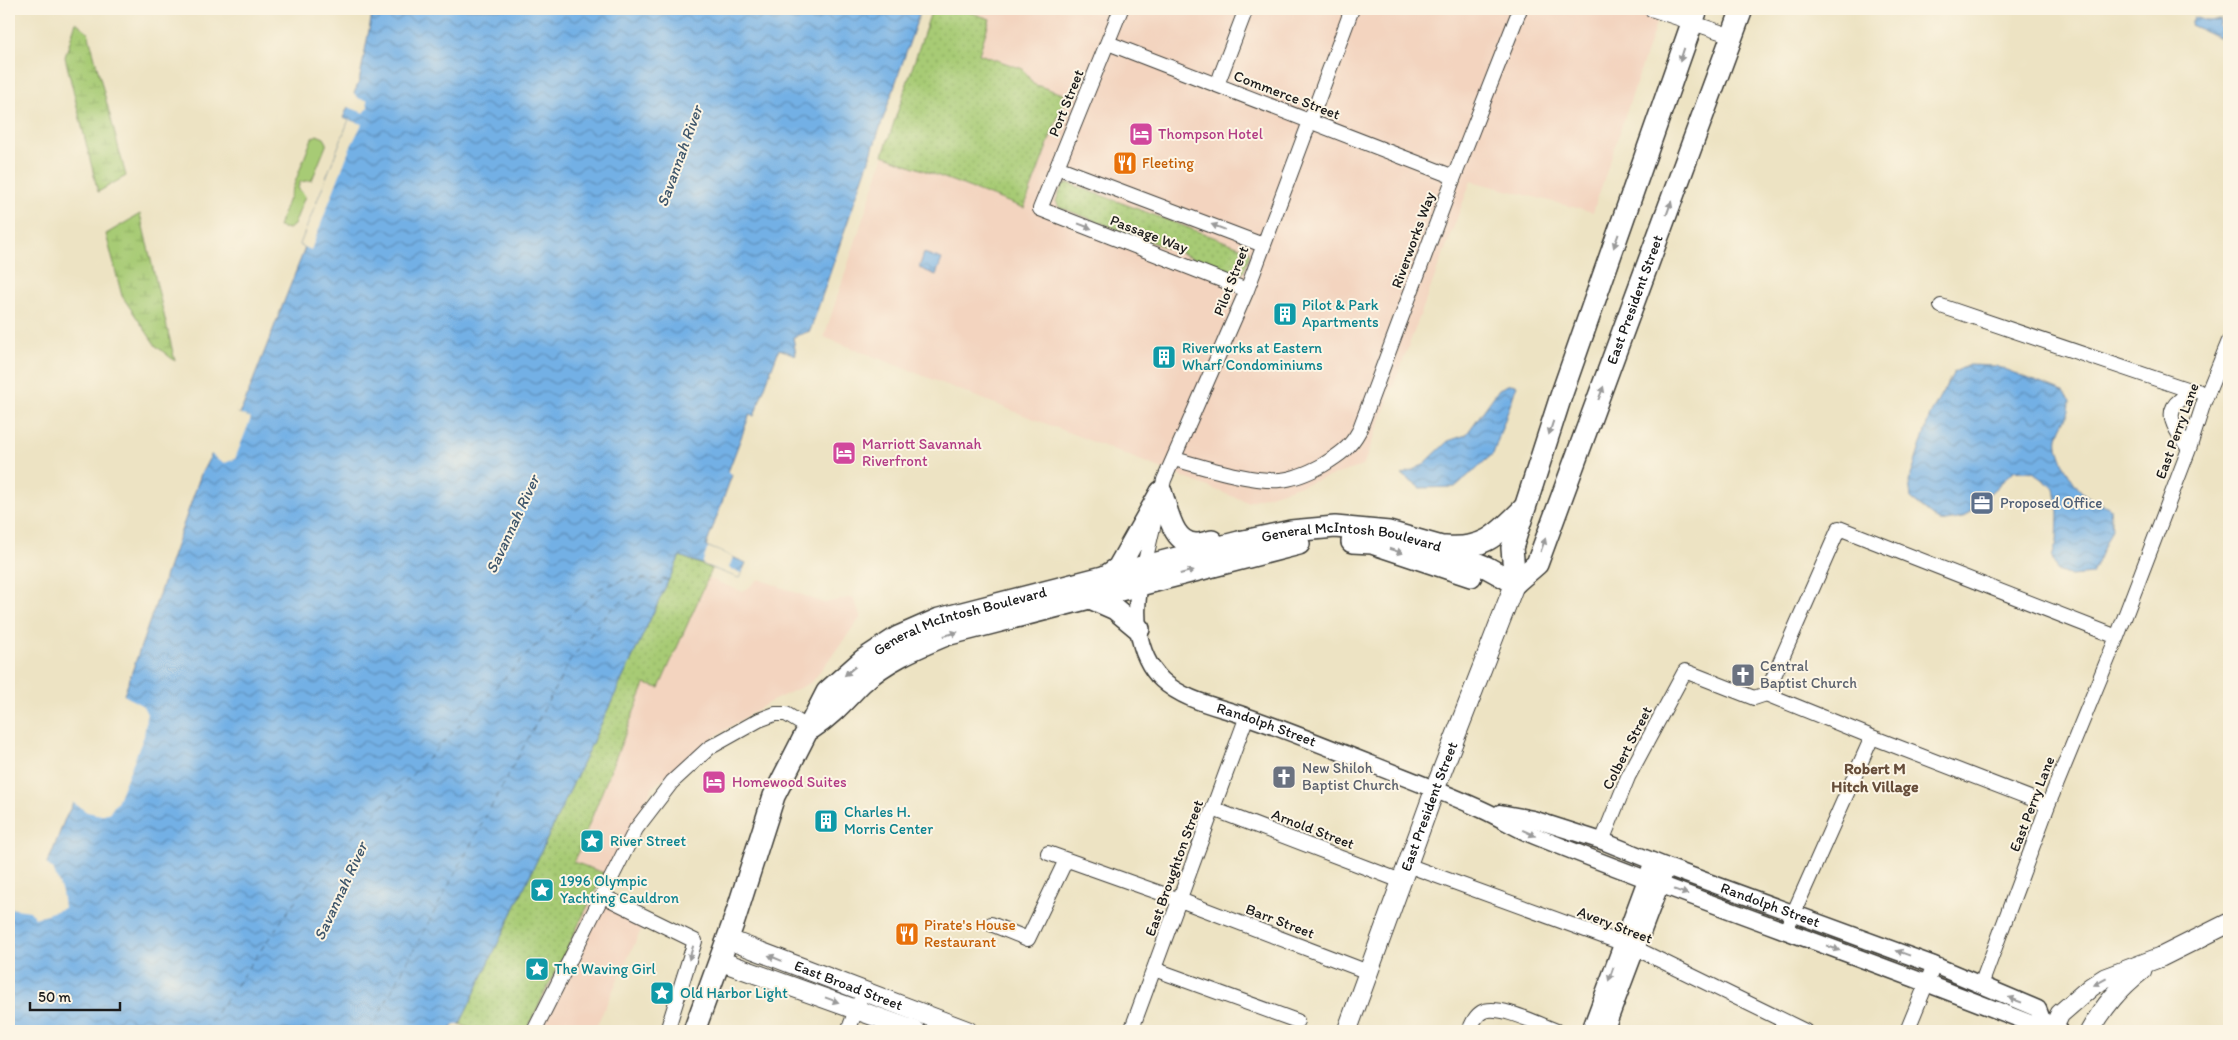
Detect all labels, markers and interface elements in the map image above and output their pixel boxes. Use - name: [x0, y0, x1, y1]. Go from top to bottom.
- one-way arrow: [1677, 48, 1685, 63]
- street label: Commerce Street: [1231, 66, 1343, 124]
- street label: Port Street: [1044, 67, 1088, 139]
- water label: Savannah River: [652, 102, 707, 209]
- hotel icon: Thompson Hotel: [1128, 121, 1154, 147]
- place label: Thompson Hotel: [1158, 125, 1264, 143]
- restaurant icon: Fleeting: [1112, 150, 1138, 176]
- place label: Fleeting: [1142, 154, 1194, 172]
- street label: Riverworks Way: [1387, 189, 1439, 291]
- one-way arrow: [1666, 201, 1674, 215]
- street label: Passage Way: [1108, 211, 1190, 257]
- one-way arrow: [1078, 223, 1092, 231]
- one-way arrow: [1210, 223, 1225, 230]
- street label: East President Street: [1603, 232, 1667, 367]
- one-way arrow: [1612, 234, 1619, 249]
- street label: Pilot Street: [1209, 243, 1253, 318]
- place label: Pilot & Park Apartments: [1302, 296, 1379, 331]
- building icon: Pilot & Park Apartments: [1272, 301, 1298, 327]
- place label: Riverworks at Eastern Wharf Condominiums: [1182, 339, 1323, 374]
- building icon: Riverworks at Eastern Wharf Condominiums: [1151, 344, 1177, 370]
- street label: East Perry Lane: [2151, 381, 2203, 481]
- one-way arrow: [1597, 385, 1605, 400]
- one-way arrow: [1546, 420, 1554, 435]
- place label: Marriott Savannah Riverfront: [862, 435, 982, 470]
- hotel icon: Marriott Savannah Riverfront: [831, 440, 857, 466]
- water label: Savannah River: [481, 471, 544, 576]
- office icon: Proposed Office: [1969, 490, 1995, 516]
- place label: Proposed Office: [2000, 494, 2102, 512]
- street label: General McIntosh Boulevard: [1260, 518, 1444, 555]
- one-way arrow: [1539, 537, 1547, 552]
- one-way arrow: [1389, 548, 1404, 556]
- one-way arrow: [1179, 568, 1194, 576]
- street label: General McIntosh Boulevard: [870, 583, 1048, 660]
- one-way arrow: [944, 630, 959, 638]
- place label: Central Baptist Church: [1760, 657, 1857, 692]
- church icon: Central Baptist Church: [1730, 662, 1756, 688]
- one-way arrow: [844, 665, 856, 677]
- street label: Randolph Street: [1215, 699, 1319, 751]
- street label: Colbert Street: [1598, 703, 1656, 793]
- street label: East President Street: [1397, 739, 1462, 874]
- street label: East Perry Lane: [2006, 754, 2058, 854]
- place label: New Shiloh Baptist Church: [1302, 759, 1399, 794]
- district label: Robert M Hitch Village: [1831, 759, 1919, 797]
- church icon: New Shiloh Baptist Church: [1271, 764, 1297, 790]
- hotel icon: Homewood Suites: [701, 769, 727, 795]
- place label: Homewood Suites: [732, 773, 847, 791]
- street label: East Broughton Street: [1141, 797, 1207, 939]
- place label: Charles H. Morris Center: [844, 803, 933, 838]
- street label: Arnold Street: [1269, 805, 1357, 853]
- building icon: Charles H. Morris Center: [813, 808, 839, 834]
- place icon: River Street: [579, 828, 605, 854]
- one-way arrow: [1522, 829, 1536, 837]
- place label: River Street: [610, 832, 686, 850]
- water label: Savannah River: [309, 838, 372, 943]
- place label: 1996 Olympic Yachting Cauldron: [560, 872, 680, 907]
- place icon: 1996 Olympic Yachting Cauldron: [529, 877, 555, 903]
- street label: Randolph Street: [1718, 879, 1823, 931]
- one-way arrow: [1674, 888, 1689, 896]
- street label: Barr Street: [1243, 900, 1317, 943]
- street label: Avery Street: [1575, 902, 1656, 948]
- place label: Pirate's House Restaurant: [924, 916, 1016, 951]
- restaurant icon: Pirate's House Restaurant: [894, 921, 920, 947]
- one-way arrow: [1826, 944, 1841, 952]
- one-way arrow: [687, 945, 695, 960]
- one-way arrow: [1895, 949, 1910, 957]
- one-way arrow: [768, 954, 783, 961]
- place icon: The Waving Girl: [524, 956, 550, 982]
- street label: East Broad Street: [792, 957, 906, 1014]
- place label: The Waving Girl: [554, 960, 656, 978]
- one-way arrow: [1607, 967, 1615, 982]
- one-way arrow: [2092, 978, 2107, 986]
- scale bar: [30, 980, 120, 1012]
- place icon: Old Harbor Light: [649, 980, 675, 1006]
- place label: Old Harbor Light: [680, 984, 788, 1002]
- text: 50 m: [38, 988, 71, 1006]
- one-way arrow: [2008, 996, 2023, 1004]
- one-way arrow: [824, 997, 839, 1004]

